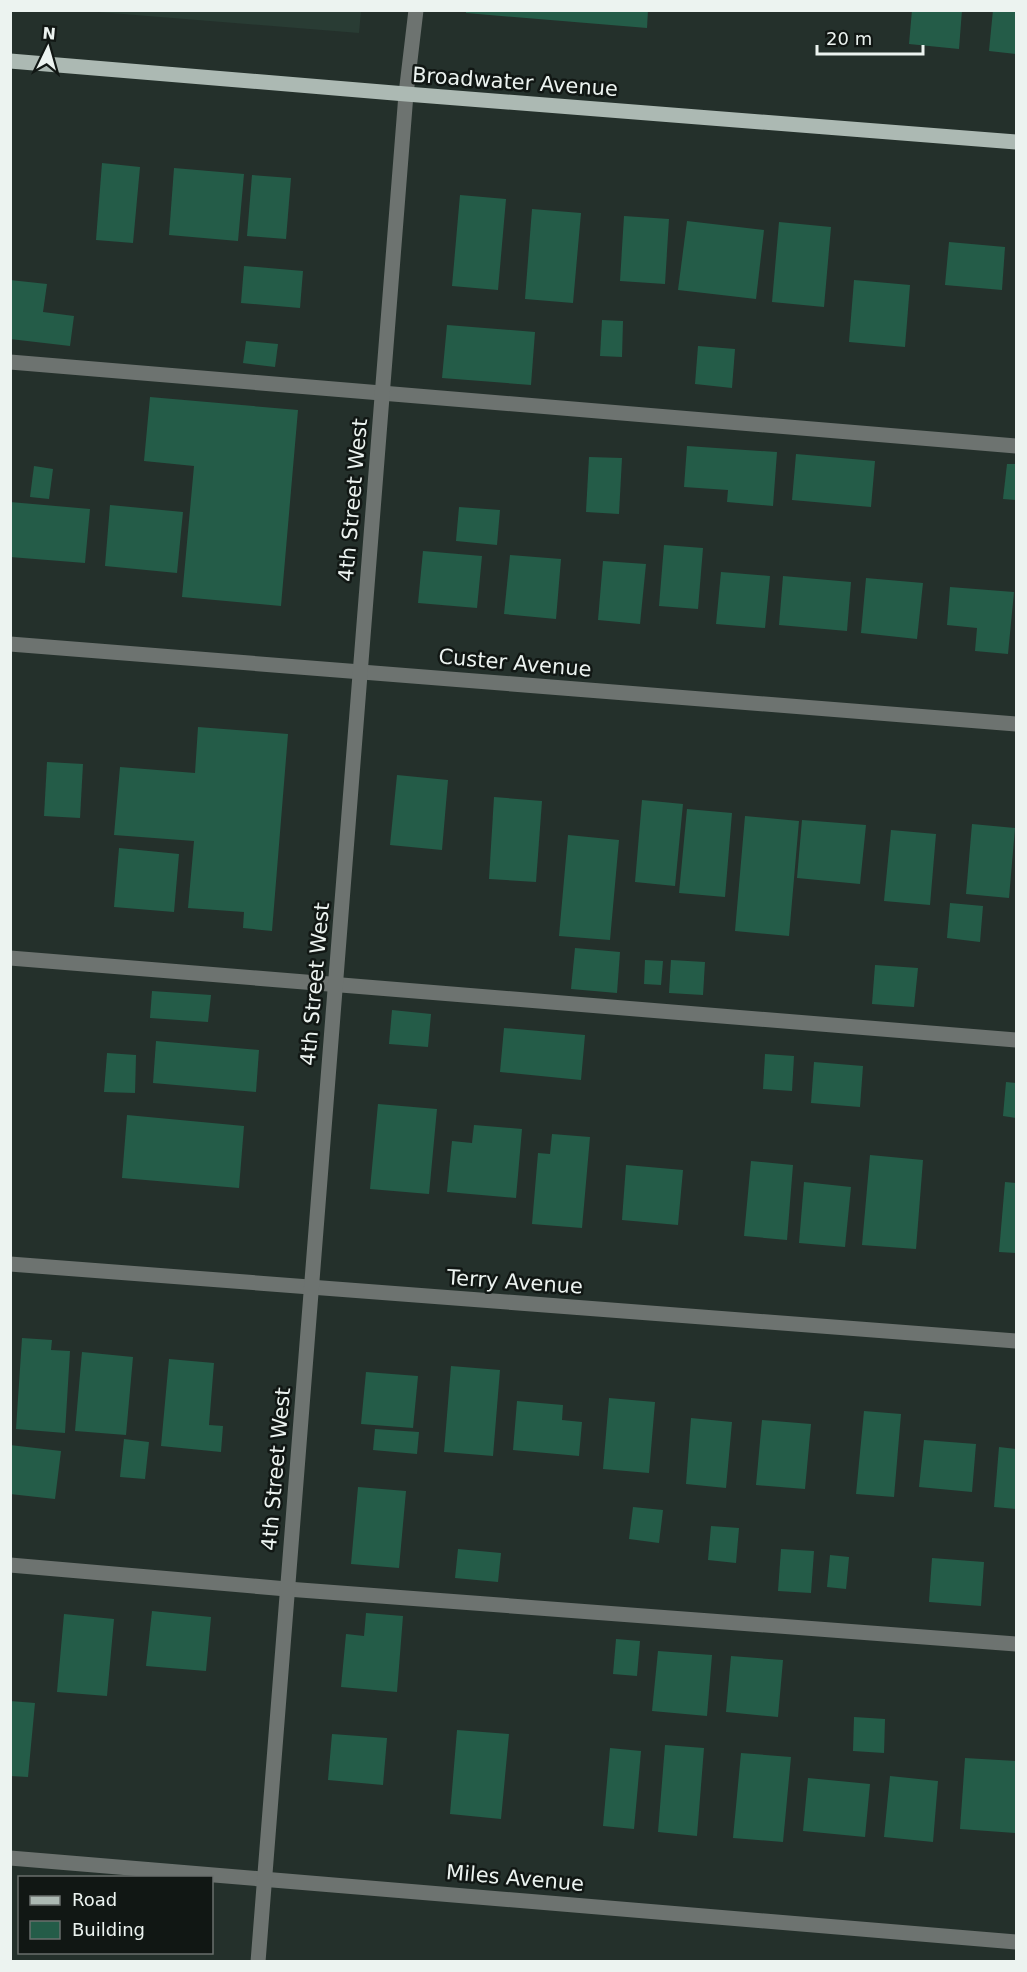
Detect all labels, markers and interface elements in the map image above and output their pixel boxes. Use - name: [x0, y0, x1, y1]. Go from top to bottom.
- north arrow: [18, 18, 78, 78]
- scale bar: [817, 18, 924, 56]
- text: N: [42, 24, 57, 44]
- text: 20 m: [826, 28, 872, 49]
- street label: Broadwater Avenue: [411, 63, 619, 101]
- street label: 4th Street West: [334, 417, 372, 583]
- street label: Custer Avenue: [438, 644, 592, 682]
- street label: 4th Street West: [296, 901, 334, 1067]
- street label: Terry Avenue: [445, 1265, 584, 1299]
- street label: 4th Street West: [257, 1386, 295, 1552]
- street label: Miles Avenue: [445, 1860, 585, 1896]
- legend: [18, 1876, 213, 1954]
- text: Road: [72, 1889, 117, 1910]
- text: Building: [72, 1919, 145, 1940]

